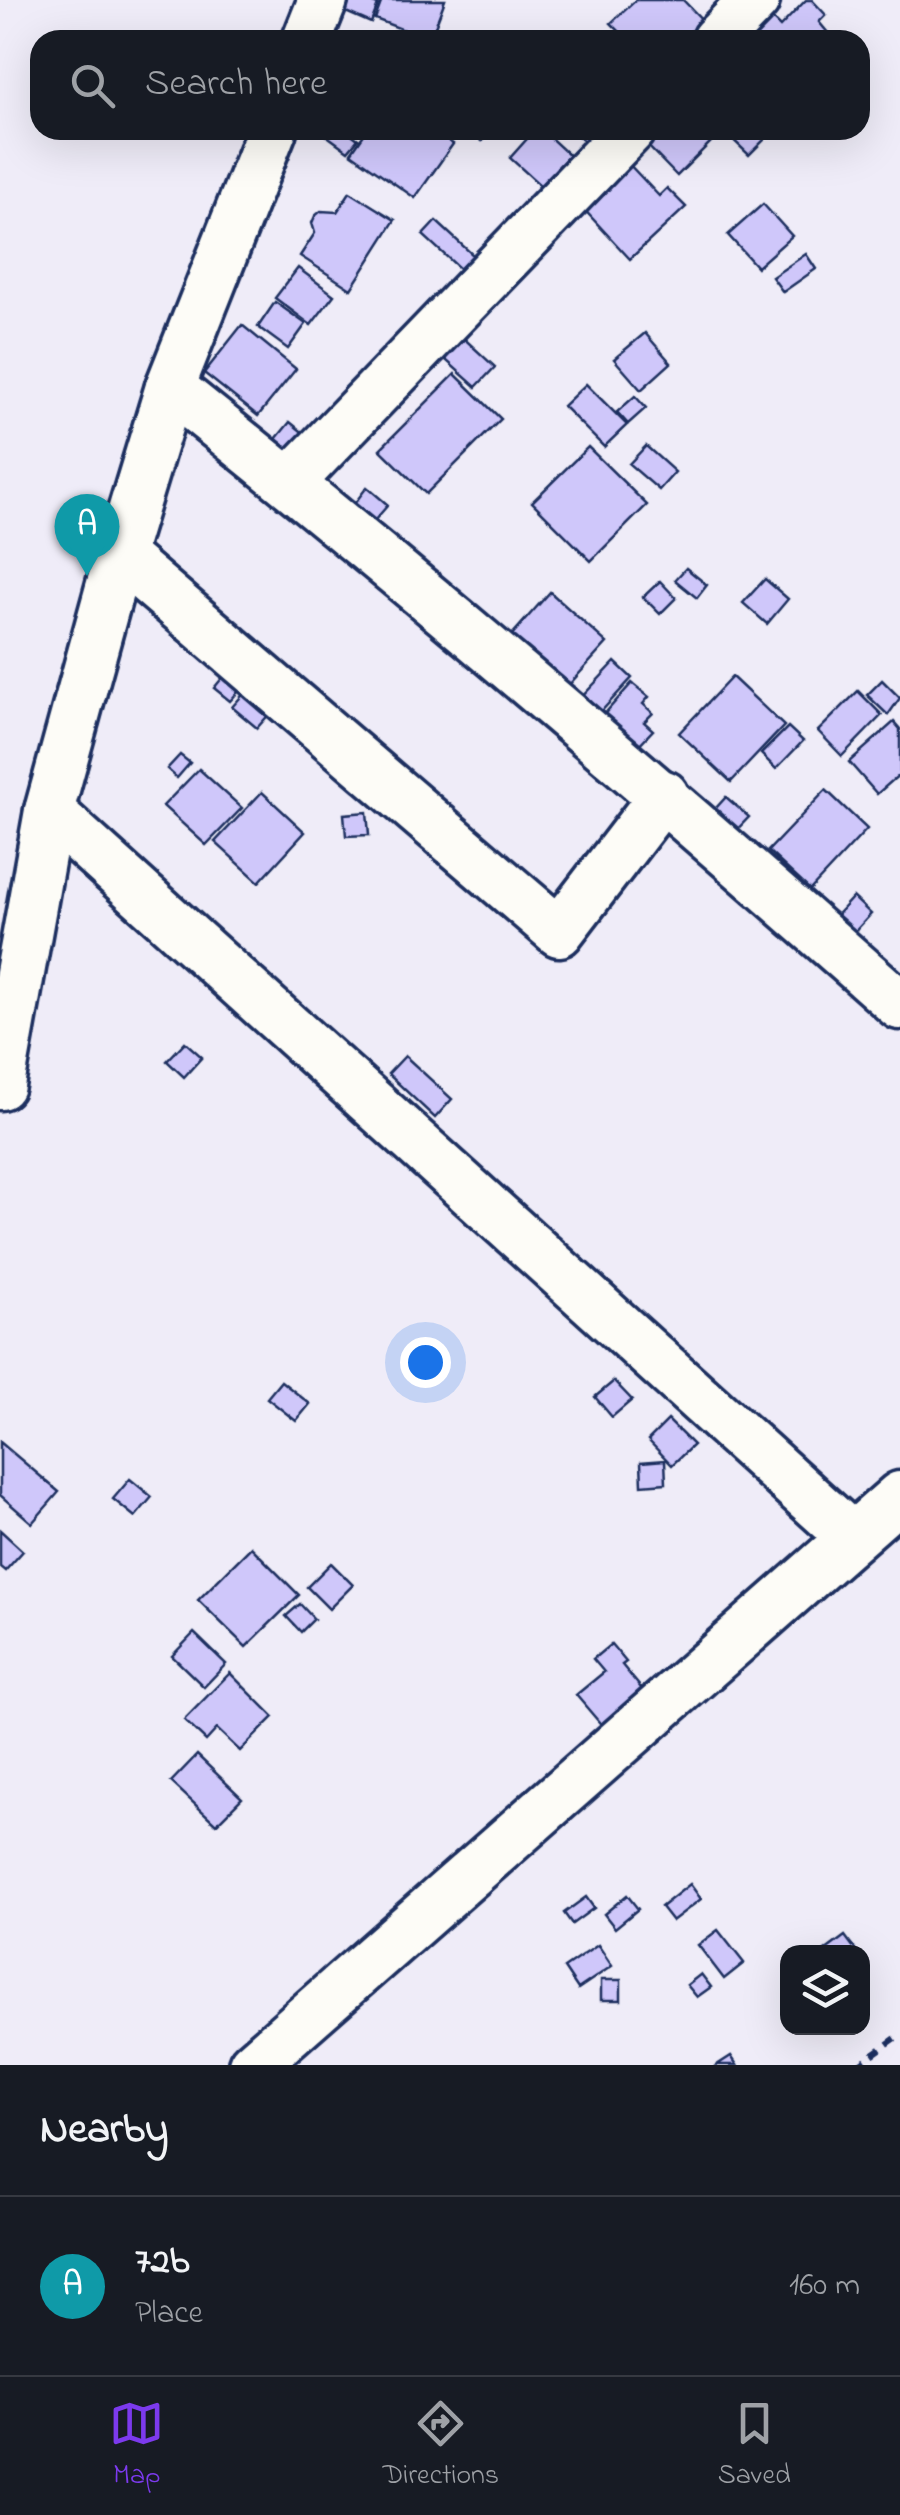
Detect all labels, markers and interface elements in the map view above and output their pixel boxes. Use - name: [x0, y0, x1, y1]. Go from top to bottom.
- search box: [30, 30, 870, 140]
- text: Search here: [145, 57, 327, 113]
- icon: search: [65, 58, 120, 113]
- pin: A: [54, 494, 120, 576]
- your location: [400, 1337, 451, 1388]
- map controls: [780, 1945, 870, 2035]
- button: layers: [780, 1945, 870, 2035]
- text: Nearby: [40, 2100, 168, 2161]
- text: 72b: [135, 2235, 190, 2291]
- text: A: [63, 2263, 82, 2310]
- text: 160 m: [789, 2263, 860, 2310]
- text: Place: [135, 2291, 203, 2338]
- tab: Map: [109, 2396, 164, 2497]
- tab: Directions: [383, 2396, 499, 2497]
- tab: Saved: [718, 2396, 791, 2497]

